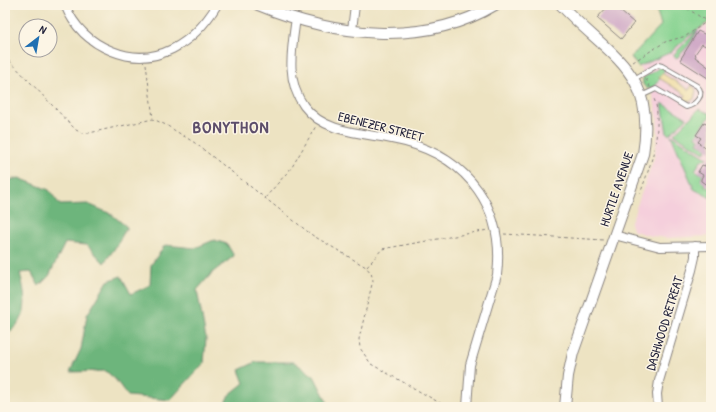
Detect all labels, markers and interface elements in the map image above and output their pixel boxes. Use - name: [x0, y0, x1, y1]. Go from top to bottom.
- north arrow: [18, 18, 58, 58]
- text: N: [37, 22, 49, 37]
- street label: EBENEZER STREET: [336, 107, 427, 146]
- district label: BONYTHON: [192, 115, 270, 138]
- street label: HURTLE AVENUE: [595, 149, 637, 229]
- street label: DASHWOOD RETREAT: [641, 273, 687, 372]

